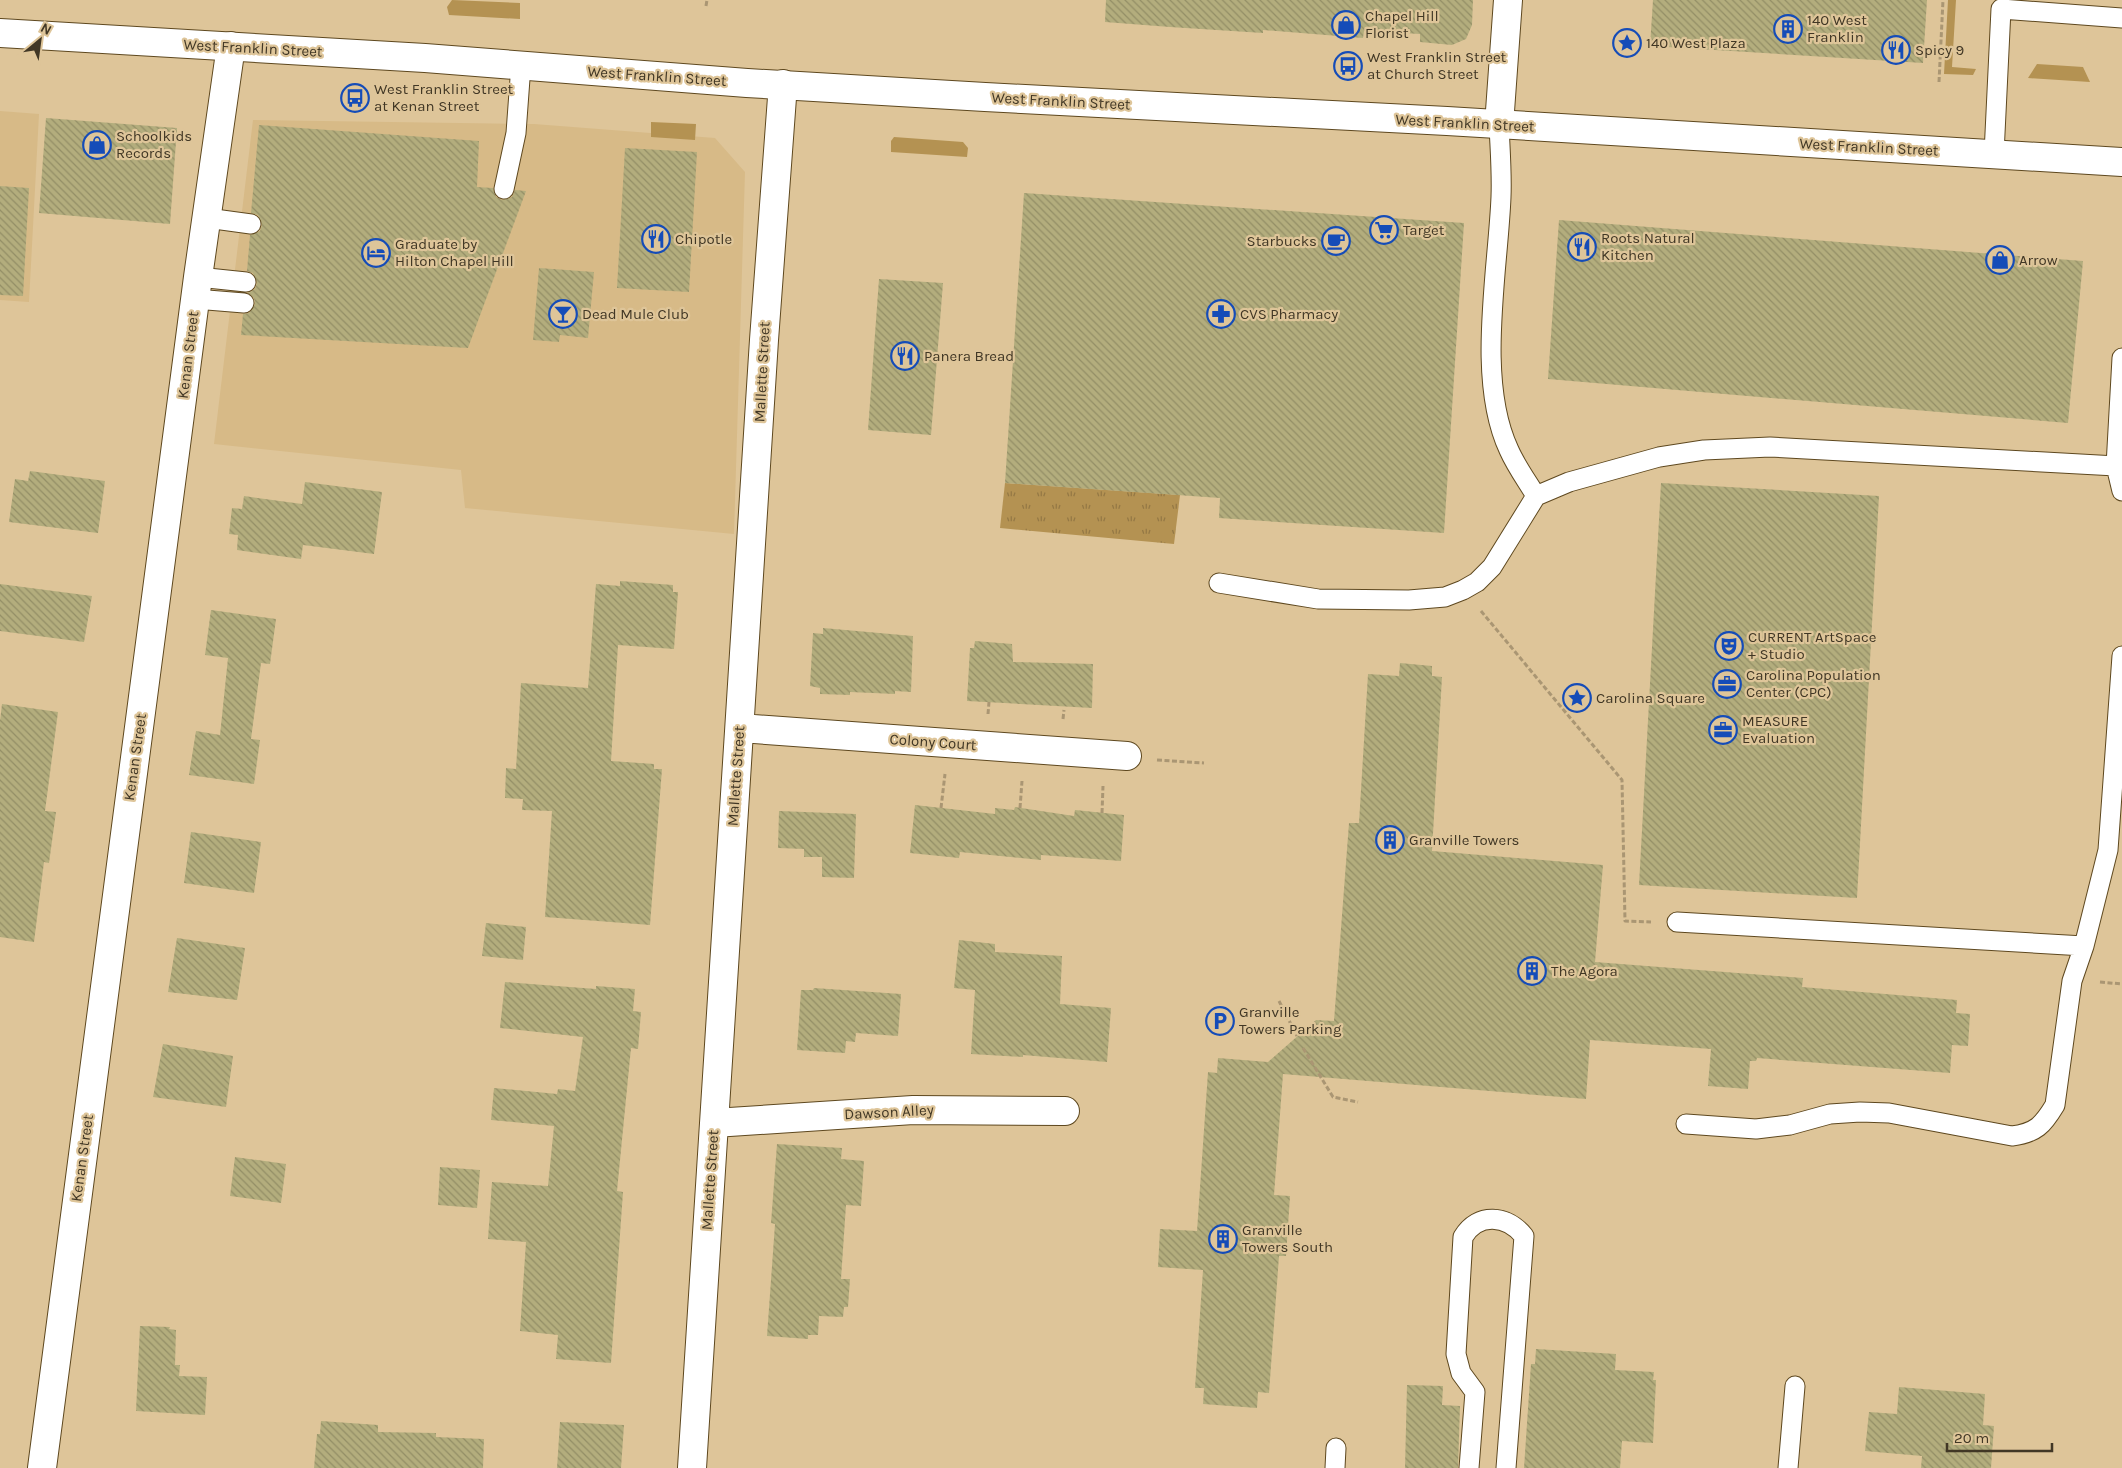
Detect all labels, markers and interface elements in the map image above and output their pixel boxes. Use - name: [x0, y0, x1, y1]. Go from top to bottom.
- place label: Chapel Hill Florist: [1365, 7, 1439, 42]
- shop icon: Chapel Hill Florist: [1331, 10, 1361, 40]
- place label: 140 West Franklin: [1807, 11, 1867, 46]
- building icon: 140 West Franklin: [1773, 14, 1803, 44]
- north arrow: [15, 15, 65, 65]
- text: N: [38, 19, 55, 39]
- place icon: 140 West Plaza: [1612, 28, 1642, 58]
- place label: 140 West Plaza: [1646, 34, 1746, 52]
- street label: West Franklin Street: [183, 35, 323, 61]
- restaurant icon: Spicy 9: [1881, 35, 1911, 65]
- place label: Spicy 9: [1915, 41, 1964, 59]
- place label: West Franklin Street at Church Street: [1367, 48, 1507, 83]
- bus stop icon: West Franklin Street at Church Street: [1333, 51, 1363, 81]
- street label: West Franklin Street: [587, 62, 727, 90]
- place label: West Franklin Street at Kenan Street: [374, 80, 514, 115]
- bus stop icon: West Franklin Street at Kenan Street: [340, 83, 370, 113]
- street label: West Franklin Street: [991, 88, 1131, 114]
- street label: West Franklin Street: [1395, 110, 1535, 136]
- place label: Schoolkids Records: [116, 127, 192, 162]
- shop icon: Schoolkids Records: [82, 130, 112, 160]
- street label: West Franklin Street: [1799, 134, 1939, 160]
- supermarket icon: Target: [1369, 215, 1399, 245]
- place label: Target: [1403, 221, 1445, 239]
- restaurant icon: Chipotle: [641, 224, 671, 254]
- cafe icon: Starbucks: [1321, 226, 1351, 256]
- place label: Roots Natural Kitchen: [1601, 229, 1695, 264]
- place label: Chipotle: [675, 230, 732, 248]
- place label: Starbucks: [1247, 232, 1317, 250]
- restaurant icon: Roots Natural Kitchen: [1567, 232, 1597, 262]
- place label: Graduate by Hilton Chapel Hill: [395, 235, 514, 270]
- hotel icon: Graduate by Hilton Chapel Hill: [361, 238, 391, 268]
- shop icon: Arrow: [1985, 245, 2015, 275]
- place label: Arrow: [2019, 251, 2058, 269]
- bar icon: Dead Mule Club: [548, 299, 578, 329]
- pharmacy icon: CVS Pharmacy: [1206, 299, 1236, 329]
- place label: Dead Mule Club: [582, 305, 689, 323]
- place label: CVS Pharmacy: [1240, 305, 1338, 323]
- street label: Kenan Street: [174, 310, 202, 400]
- street label: Mallette Street: [750, 321, 774, 423]
- restaurant icon: Panera Bread: [890, 341, 920, 371]
- place label: Panera Bread: [924, 347, 1014, 365]
- place label: CURRENT ArtSpace + Studio: [1748, 628, 1876, 663]
- theatre icon: CURRENT ArtSpace + Studio: [1714, 631, 1744, 661]
- place label: Carolina Population Center (CPC): [1746, 666, 1881, 701]
- office icon: Carolina Population Center (CPC): [1712, 669, 1742, 699]
- place icon: Carolina Square: [1562, 683, 1592, 713]
- place label: Carolina Square: [1596, 689, 1705, 707]
- street label: Kenan Street: [120, 712, 150, 802]
- place label: MEASURE Evaluation: [1742, 712, 1815, 747]
- office icon: MEASURE Evaluation: [1708, 715, 1738, 745]
- street label: Mallette Street: [724, 725, 749, 827]
- street label: Colony Court: [889, 730, 977, 754]
- building icon: Granville Towers: [1375, 825, 1405, 855]
- place label: Granville Towers: [1409, 831, 1519, 849]
- building icon: The Agora: [1517, 956, 1547, 986]
- place label: The Agora: [1551, 962, 1618, 980]
- place label: Granville Towers Parking: [1239, 1003, 1342, 1038]
- parking icon: Granville Towers Parking: [1205, 1006, 1235, 1036]
- street label: Dawson Alley: [844, 1101, 934, 1123]
- street label: Kenan Street: [67, 1113, 97, 1203]
- street label: Mallette Street: [698, 1129, 723, 1231]
- place label: Granville Towers South: [1242, 1221, 1333, 1256]
- building icon: Granville Towers South: [1208, 1224, 1238, 1254]
- scale bar: [1947, 1420, 2052, 1452]
- text: 20 m: [1954, 1429, 1989, 1447]

